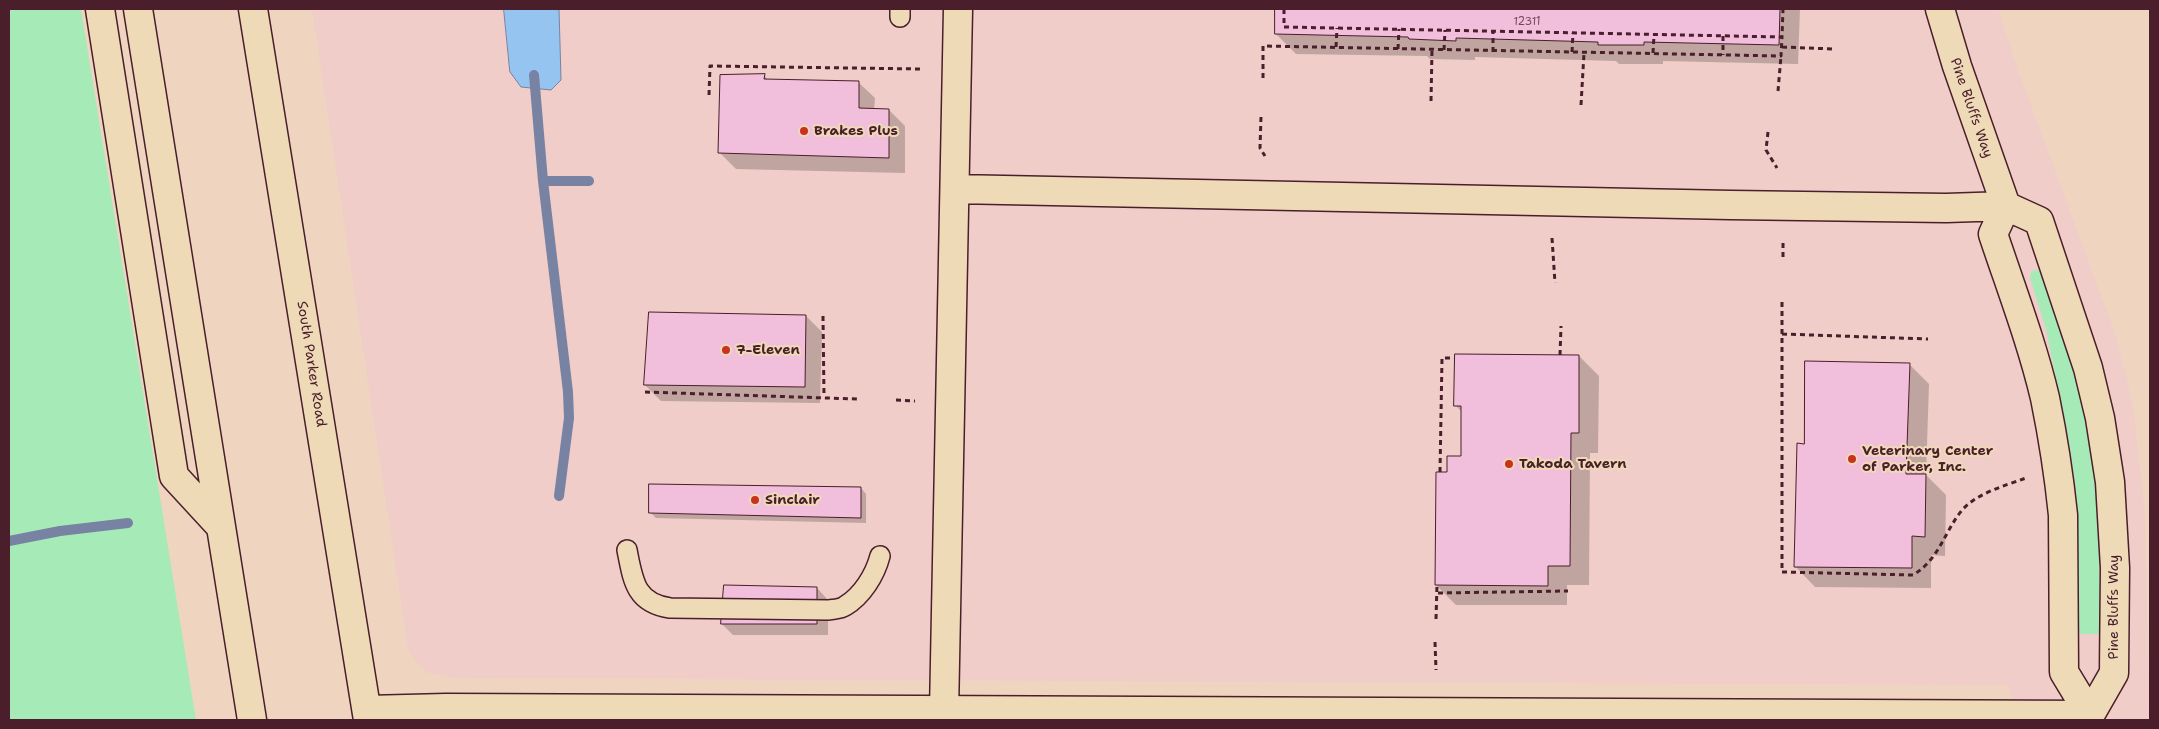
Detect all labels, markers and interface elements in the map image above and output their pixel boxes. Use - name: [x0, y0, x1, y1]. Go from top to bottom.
- house number: 12311: [1513, 15, 1541, 29]
- street label: Pine Bluffs Way: [1946, 56, 1996, 160]
- place label: Brakes Plus: [814, 123, 898, 139]
- marker: Brakes Plus: [798, 125, 810, 137]
- street label: South Parker Road: [293, 300, 329, 428]
- place label: 7-Eleven: [736, 342, 800, 358]
- marker: 7-Eleven: [720, 344, 732, 356]
- place label: Veterinary Center of Parker, Inc.: [1862, 443, 1993, 476]
- marker: Veterinary Center of Parker, Inc.: [1846, 453, 1858, 465]
- place label: Takoda Tavern: [1519, 456, 1627, 472]
- marker: Takoda Tavern: [1503, 458, 1515, 470]
- place label: Sinclair: [765, 492, 820, 508]
- marker: Sinclair: [749, 494, 761, 506]
- street label: Pine Bluffs Way: [2106, 555, 2122, 659]

